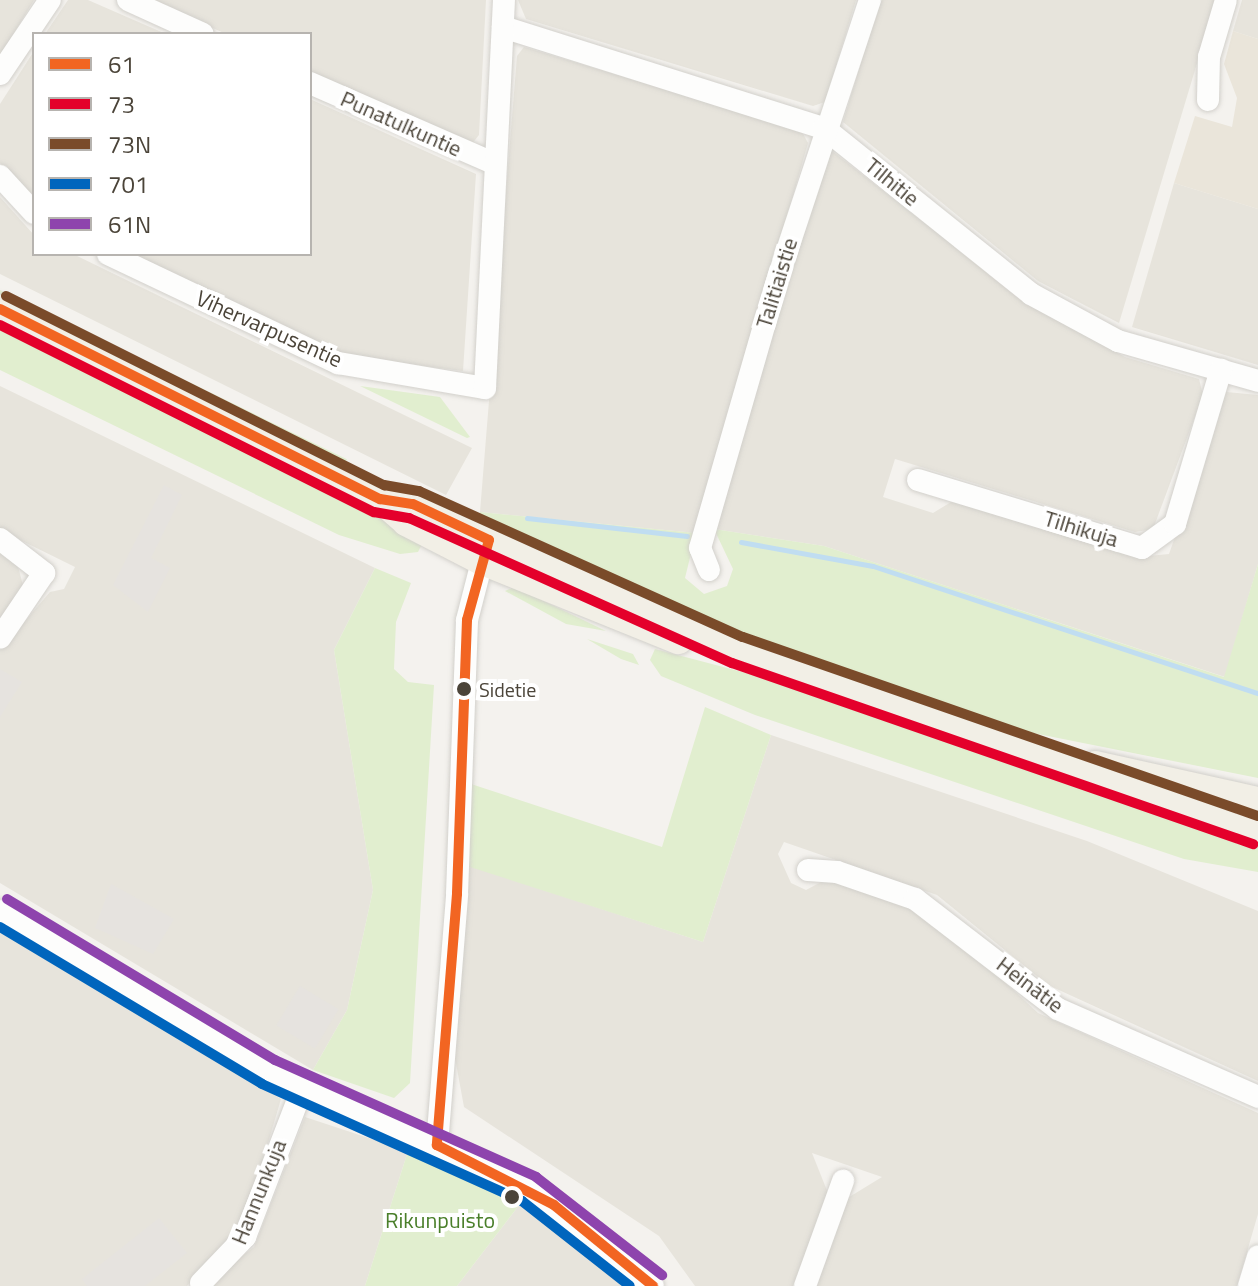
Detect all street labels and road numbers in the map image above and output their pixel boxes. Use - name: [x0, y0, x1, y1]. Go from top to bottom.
- street label: Punatulkuntie: [336, 86, 466, 162]
- street label: Tilhitie: [860, 152, 924, 212]
- street label: Talitiaistie: [751, 235, 803, 331]
- street label: Vihervarpusentie: [192, 285, 346, 373]
- street label: Tilhikuja: [1041, 505, 1121, 553]
- street label: Heinätie: [991, 951, 1069, 1019]
- street label: Hannunkuja: [226, 1136, 292, 1248]

